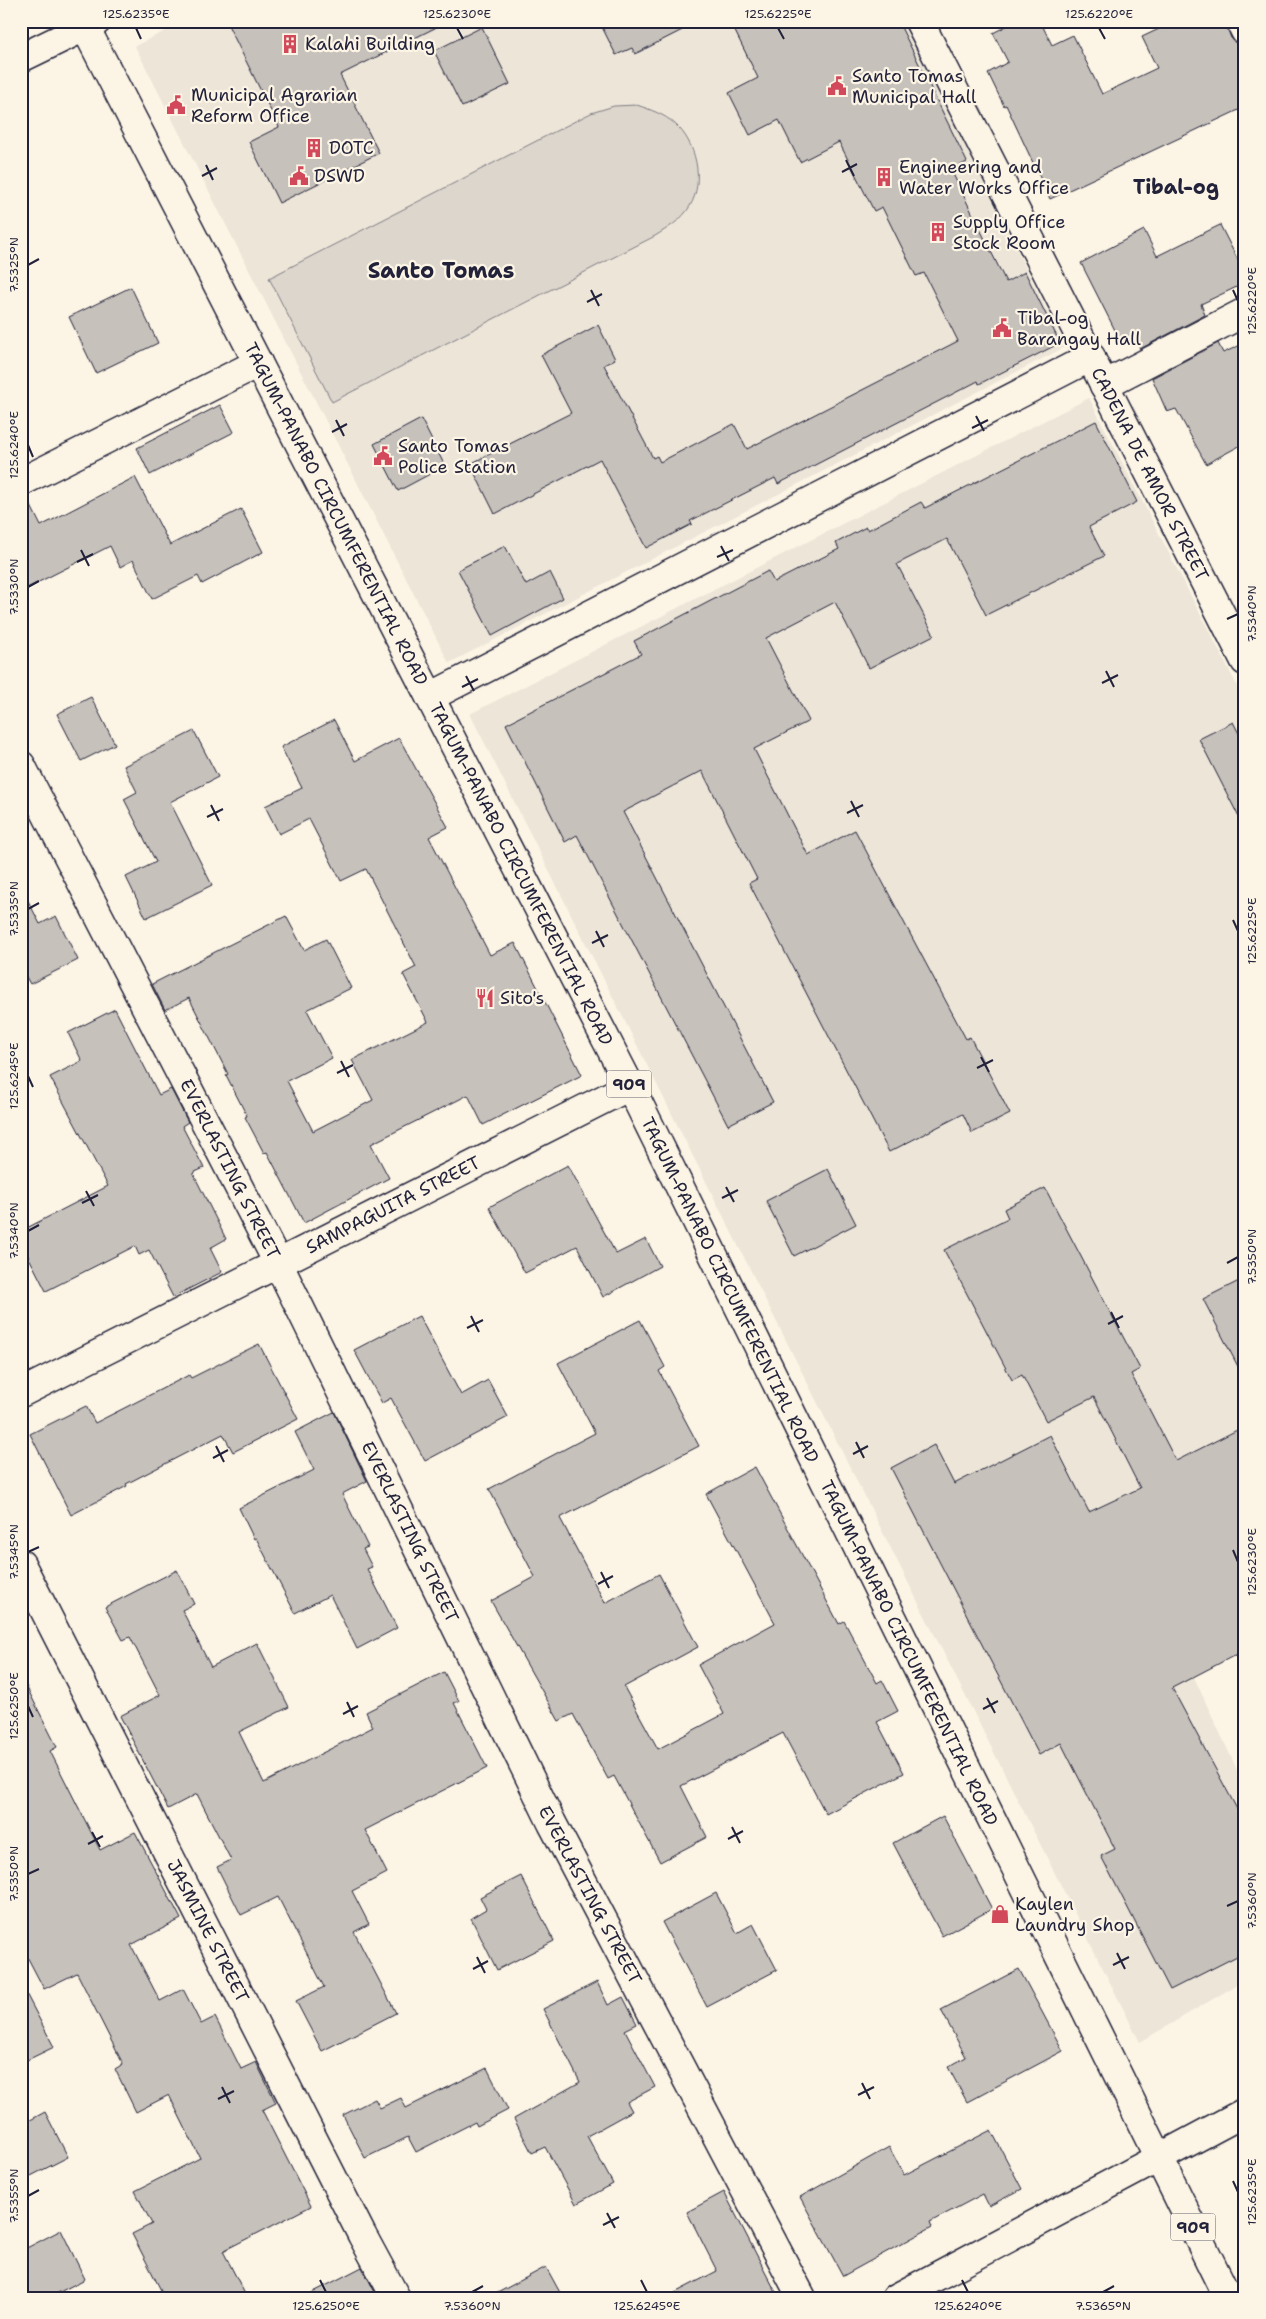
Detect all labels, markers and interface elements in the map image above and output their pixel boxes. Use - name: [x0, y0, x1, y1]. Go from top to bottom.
- text: 125.6235°E: [103, 6, 169, 22]
- text: 125.6230°E: [423, 6, 491, 22]
- text: 125.6225°E: [744, 6, 812, 22]
- text: 125.6220°E: [1065, 6, 1133, 22]
- place label: Kalahi Building: [305, 32, 435, 56]
- building icon: Kalahi Building: [279, 33, 301, 55]
- place label: Santo Tomas Municipal Hall: [852, 64, 977, 109]
- public building icon: Santo Tomas Municipal Hall: [826, 75, 848, 97]
- place label: Municipal Agrarian Reform Office: [191, 83, 358, 128]
- public building icon: Municipal Agrarian Reform Office: [165, 94, 187, 116]
- place label: DOTC: [329, 136, 374, 160]
- building icon: DOTC: [303, 137, 325, 159]
- place label: Engineering and Water Works Office: [899, 155, 1069, 200]
- place label: DSWD: [314, 164, 365, 188]
- public building icon: DSWD: [288, 165, 310, 187]
- building icon: Engineering and Water Works Office: [873, 166, 895, 188]
- district label: Tibal-og: [1133, 174, 1219, 200]
- place label: Supply Office Stock Room: [953, 210, 1065, 255]
- building icon: Supply Office Stock Room: [927, 221, 949, 243]
- text: 7.5325°N: [6, 237, 22, 293]
- district label: Santo Tomas: [368, 256, 514, 285]
- text: 125.6220°E: [1244, 267, 1260, 335]
- place label: Tibal-og Barangay Hall: [1017, 306, 1142, 351]
- public building icon: Tibal-og Barangay Hall: [991, 317, 1013, 339]
- street label: TAGUM-PANABO CIRCUMFERENTIAL ROAD: [239, 338, 433, 690]
- street label: CADENA DE AMOR STREET: [1086, 363, 1214, 585]
- text: 125.6240°E: [6, 411, 22, 479]
- place label: Santo Tomas Police Station: [398, 434, 516, 479]
- public building icon: Santo Tomas Police Station: [372, 445, 394, 467]
- text: 7.5330°N: [6, 559, 22, 615]
- text: 7.5340°N: [1244, 585, 1260, 643]
- street label: TAGUM-PANABO CIRCUMFERENTIAL ROAD: [424, 698, 618, 1050]
- text: 7.5335°N: [6, 881, 22, 937]
- text: 125.6225°E: [1244, 897, 1260, 965]
- place label: Sito's: [500, 986, 545, 1010]
- restaurant icon: Sito's: [474, 987, 496, 1009]
- text: 125.6245°E: [6, 1043, 22, 1109]
- road number: 909: [606, 1070, 652, 1098]
- street label: EVERLASTING STREET: [174, 1075, 286, 1263]
- street label: TAGUM-PANABO CIRCUMFERENTIAL ROAD: [635, 1113, 825, 1467]
- street label: SAMPAGUITA STREET: [302, 1151, 484, 1259]
- text: 7.5340°N: [6, 1202, 22, 1260]
- text: 7.5350°N: [1244, 1229, 1260, 1285]
- street label: EVERLASTING STREET: [356, 1437, 464, 1627]
- street label: TAGUM-PANABO CIRCUMFERENTIAL ROAD: [814, 1476, 1004, 1830]
- text: 7.5345°N: [6, 1524, 22, 1580]
- text: 125.6230°E: [1244, 1528, 1260, 1596]
- text: 125.6250°E: [6, 1672, 22, 1740]
- street label: EVERLASTING STREET: [533, 1802, 647, 1988]
- text: 7.5350°N: [6, 1846, 22, 1902]
- street label: JASMINE STREET: [162, 1855, 254, 2007]
- text: 7.5360°N: [1244, 1872, 1260, 1930]
- place label: Kaylen Laundry Shop: [1015, 1892, 1135, 1937]
- shop icon: Kaylen Laundry Shop: [989, 1903, 1011, 1925]
- text: 125.6235°E: [1244, 2159, 1260, 2225]
- text: 7.5355°N: [6, 2169, 22, 2223]
- road number: 909: [1170, 2214, 1216, 2240]
- text: 125.6250°E: [292, 2298, 360, 2314]
- text: 7.5360°N: [443, 2298, 501, 2314]
- text: 125.6245°E: [614, 2298, 680, 2314]
- text: 125.6240°E: [934, 2298, 1002, 2314]
- text: 7.5365°N: [1075, 2298, 1131, 2314]

